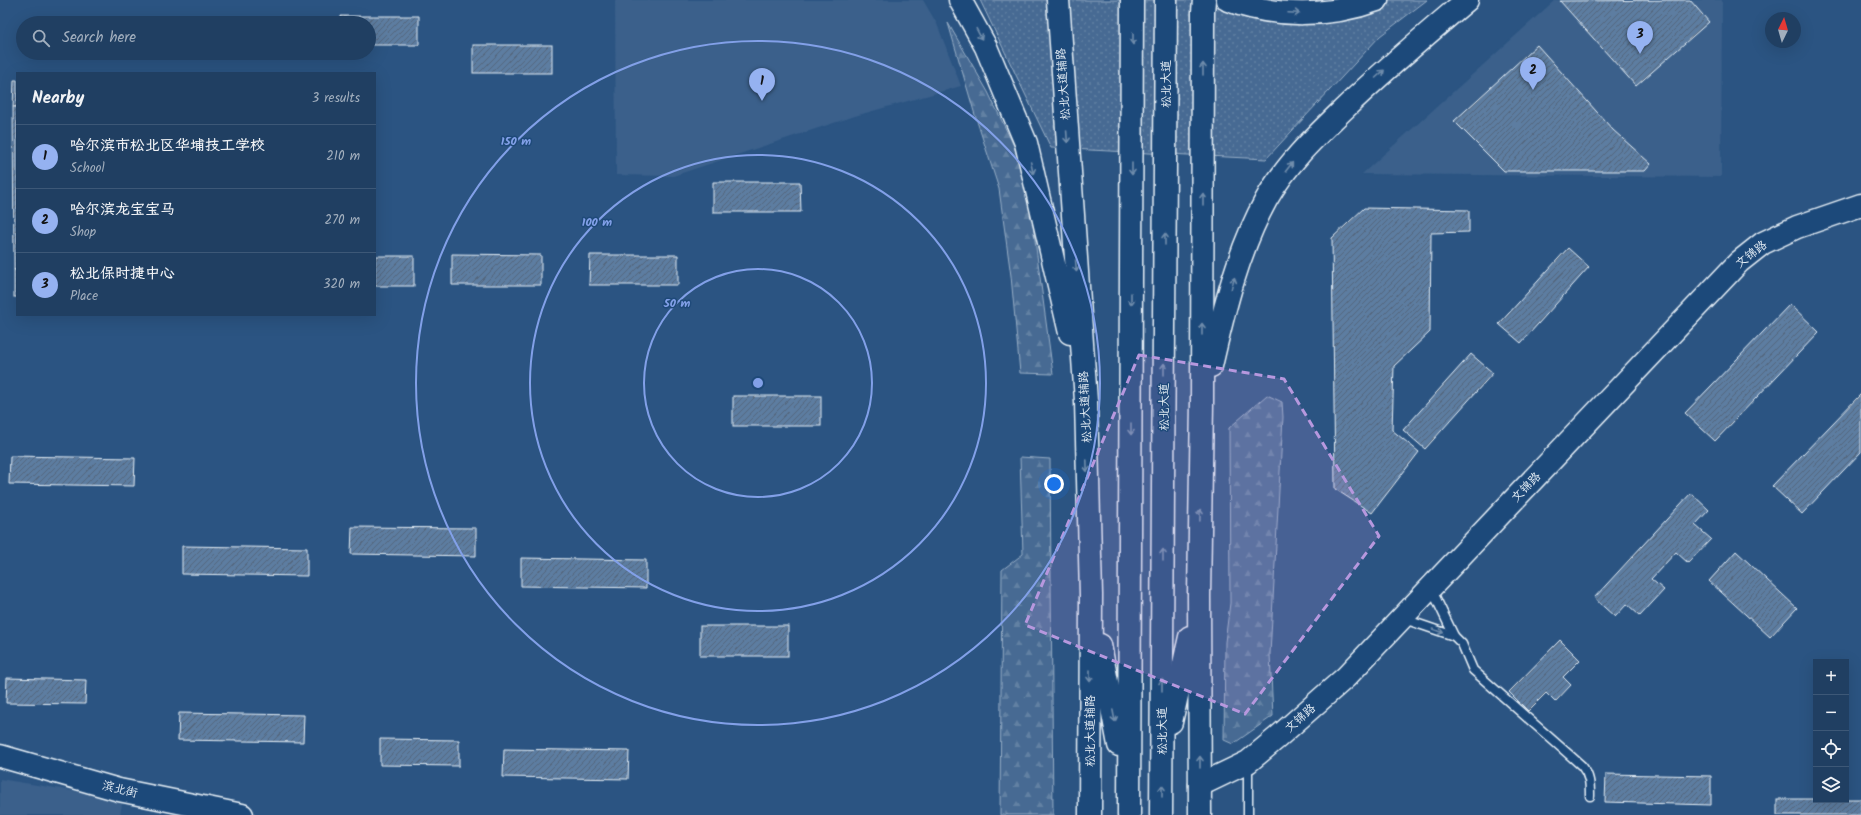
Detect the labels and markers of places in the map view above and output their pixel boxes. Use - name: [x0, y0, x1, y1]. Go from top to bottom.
- pin: 3: [1627, 21, 1653, 54]
- pin: 2: [1520, 57, 1546, 90]
- pin: 1: [749, 68, 775, 101]
- centre of rings: [751, 376, 765, 390]

